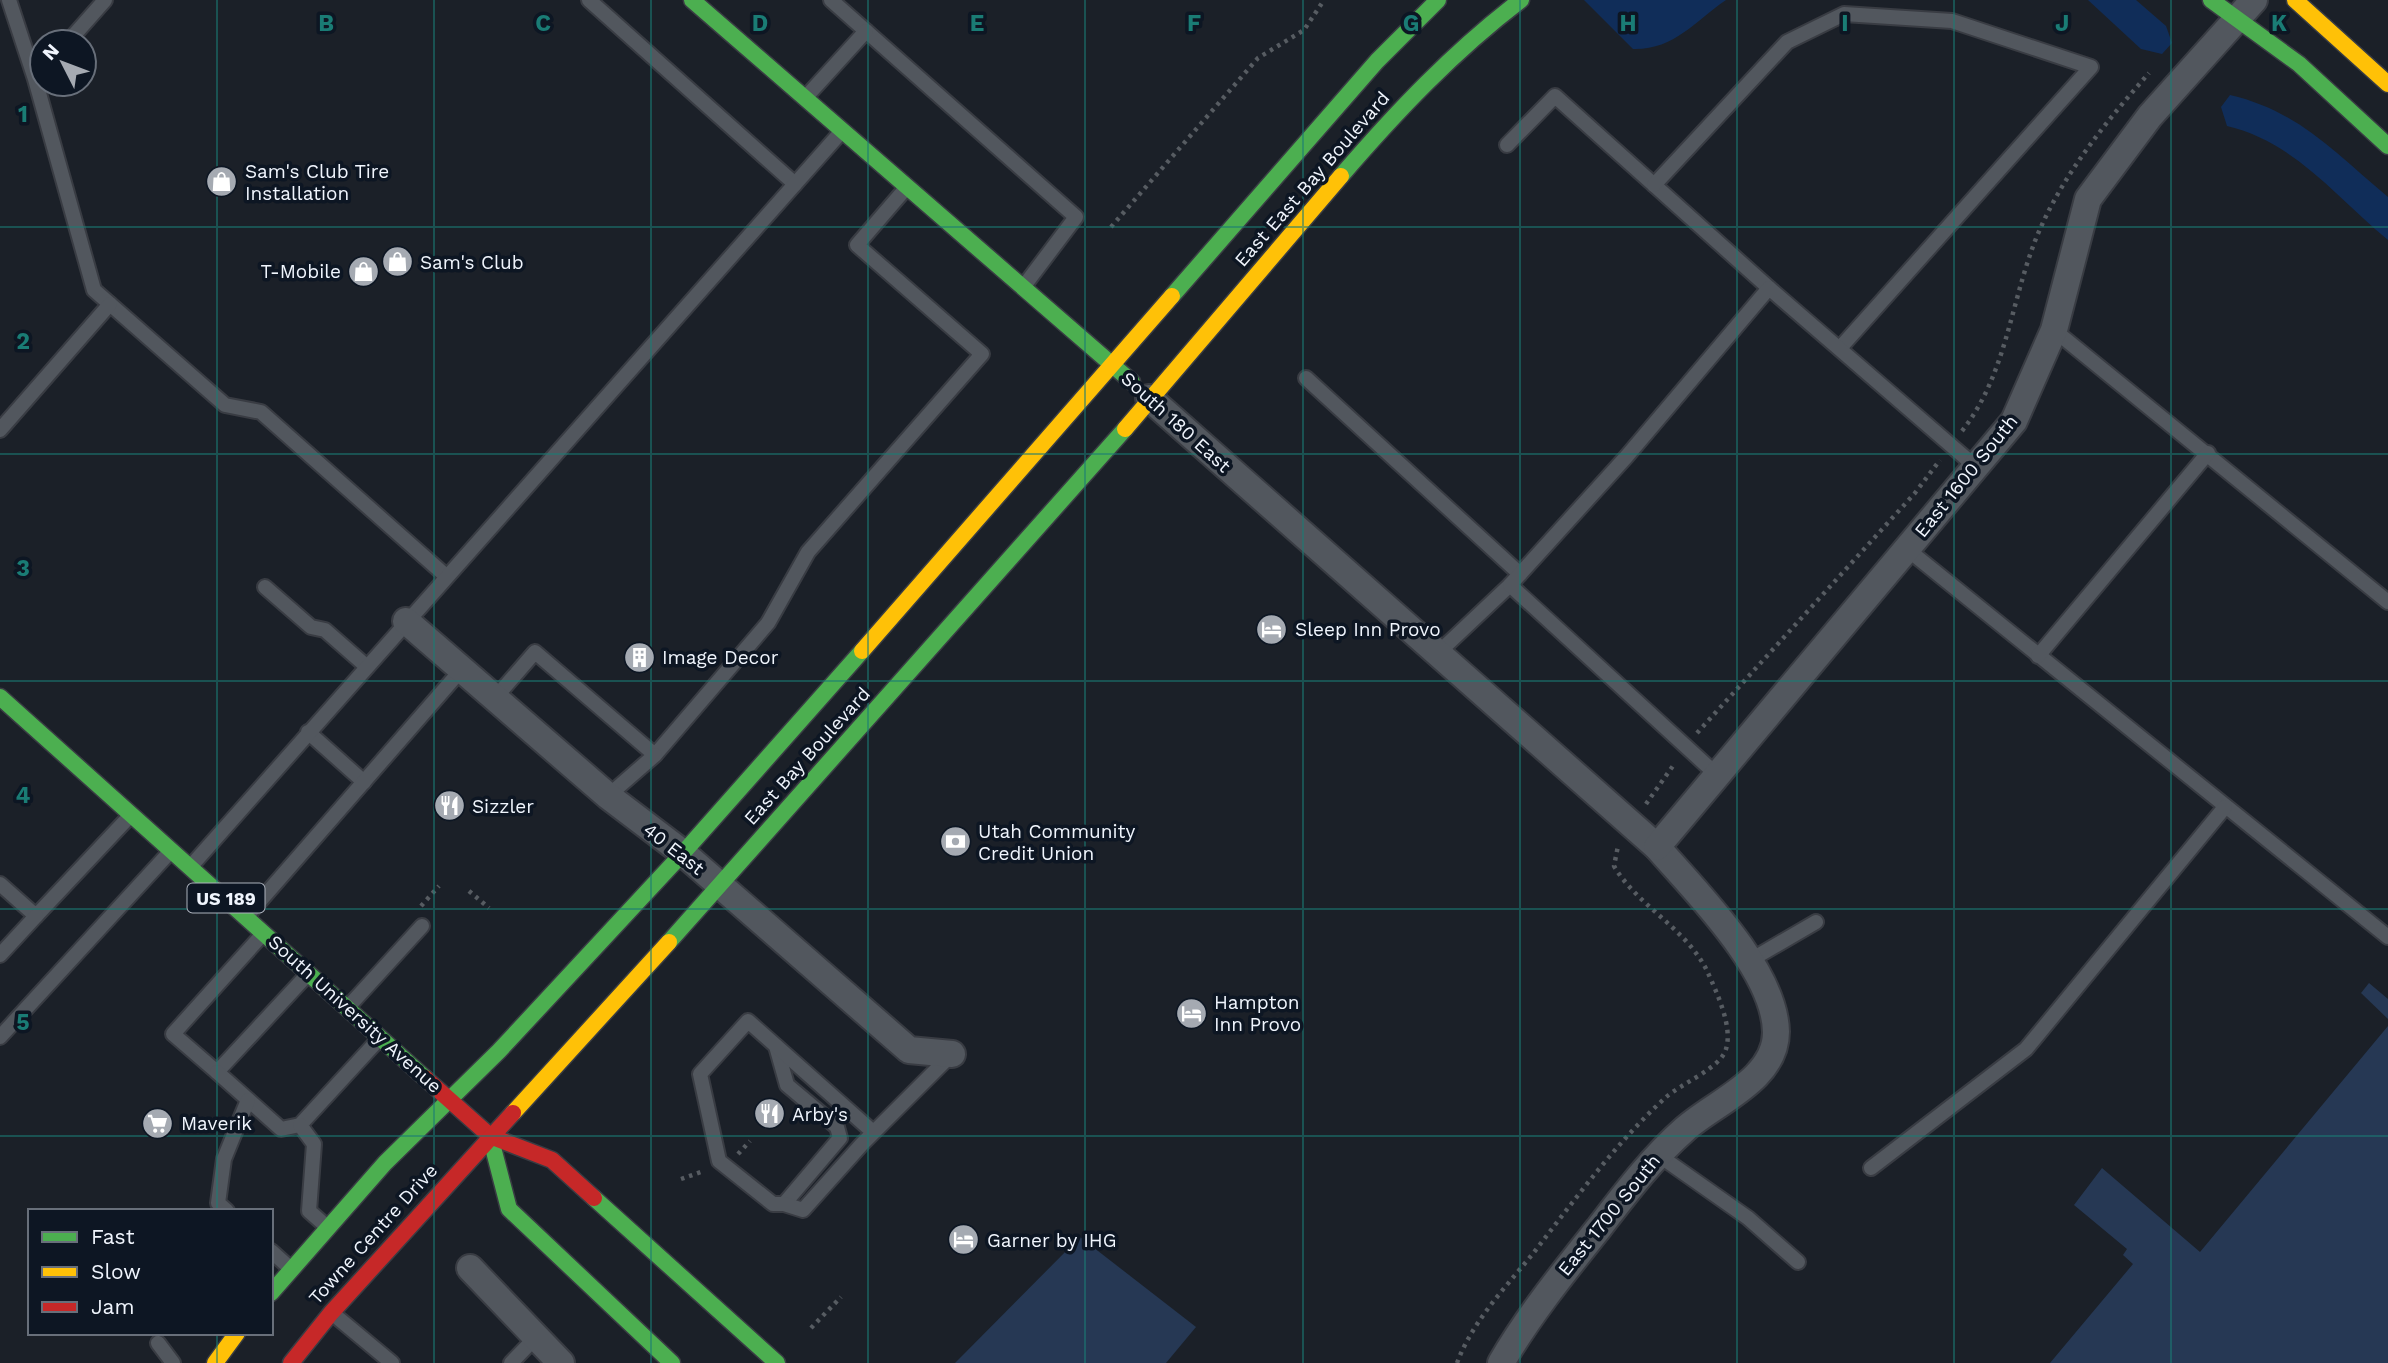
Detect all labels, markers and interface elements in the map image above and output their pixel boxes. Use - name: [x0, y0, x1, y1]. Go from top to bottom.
- text: B: [318, 10, 334, 37]
- text: C: [535, 10, 551, 37]
- text: D: [752, 10, 768, 37]
- text: E: [970, 10, 984, 37]
- text: F: [1187, 10, 1201, 37]
- text: G: [1403, 10, 1419, 37]
- text: H: [1619, 10, 1637, 37]
- text: I: [1841, 10, 1849, 37]
- text: J: [2055, 10, 2069, 37]
- text: K: [2271, 10, 2287, 37]
- north arrow: [28, 28, 98, 98]
- text: N: [37, 39, 64, 65]
- street label: East East Bay Boulevard: [1230, 87, 1394, 271]
- text: 1: [18, 101, 28, 128]
- place label: Sam's Club Tire Installation: [245, 160, 389, 205]
- shop icon: Sam's Club Tire Installation: [205, 165, 239, 199]
- shop icon: Sam's Club: [380, 245, 414, 279]
- place label: Sam's Club: [420, 251, 524, 274]
- shop icon: T-Mobile: [347, 254, 381, 288]
- place label: T-Mobile: [260, 260, 341, 283]
- text: 2: [16, 328, 30, 355]
- street label: South 180 East: [1117, 367, 1236, 477]
- street label: East 1600 South: [1910, 410, 2022, 542]
- text: 3: [16, 555, 30, 582]
- hotel icon: Sleep Inn Provo: [1255, 612, 1289, 646]
- place label: Sleep Inn Provo: [1295, 618, 1441, 641]
- building icon: Image Decor: [622, 640, 656, 674]
- place label: Image Decor: [662, 646, 779, 669]
- street label: East Bay Boulevard: [739, 682, 875, 830]
- text: 4: [16, 782, 31, 809]
- restaurant icon: Sizzler: [432, 789, 466, 823]
- place label: Sizzler: [472, 795, 534, 818]
- street label: 40 East: [639, 818, 709, 880]
- place label: Utah Community Credit Union: [978, 820, 1136, 865]
- bank icon: Utah Community Credit Union: [938, 825, 972, 859]
- road number: US 189: [188, 884, 264, 912]
- street label: South University Avenue: [264, 930, 446, 1098]
- place label: Hampton Inn Provo: [1214, 991, 1301, 1036]
- hotel icon: Hampton Inn Provo: [1174, 996, 1208, 1030]
- text: 5: [16, 1009, 30, 1036]
- restaurant icon: Arby's: [752, 1097, 786, 1131]
- place label: Arby's: [792, 1103, 848, 1126]
- supermarket icon: Maverik: [141, 1106, 175, 1140]
- place label: Maverik: [181, 1112, 252, 1135]
- street label: East 1700 South: [1553, 1150, 1665, 1280]
- street label: Towne Centre Drive: [304, 1159, 442, 1309]
- legend: [28, 1209, 273, 1335]
- hotel icon: Garner by IHG: [947, 1223, 981, 1257]
- text: Fast: [91, 1224, 135, 1249]
- place label: Garner by IHG: [987, 1229, 1117, 1252]
- text: Slow: [91, 1259, 141, 1284]
- text: Jam: [91, 1294, 134, 1319]

